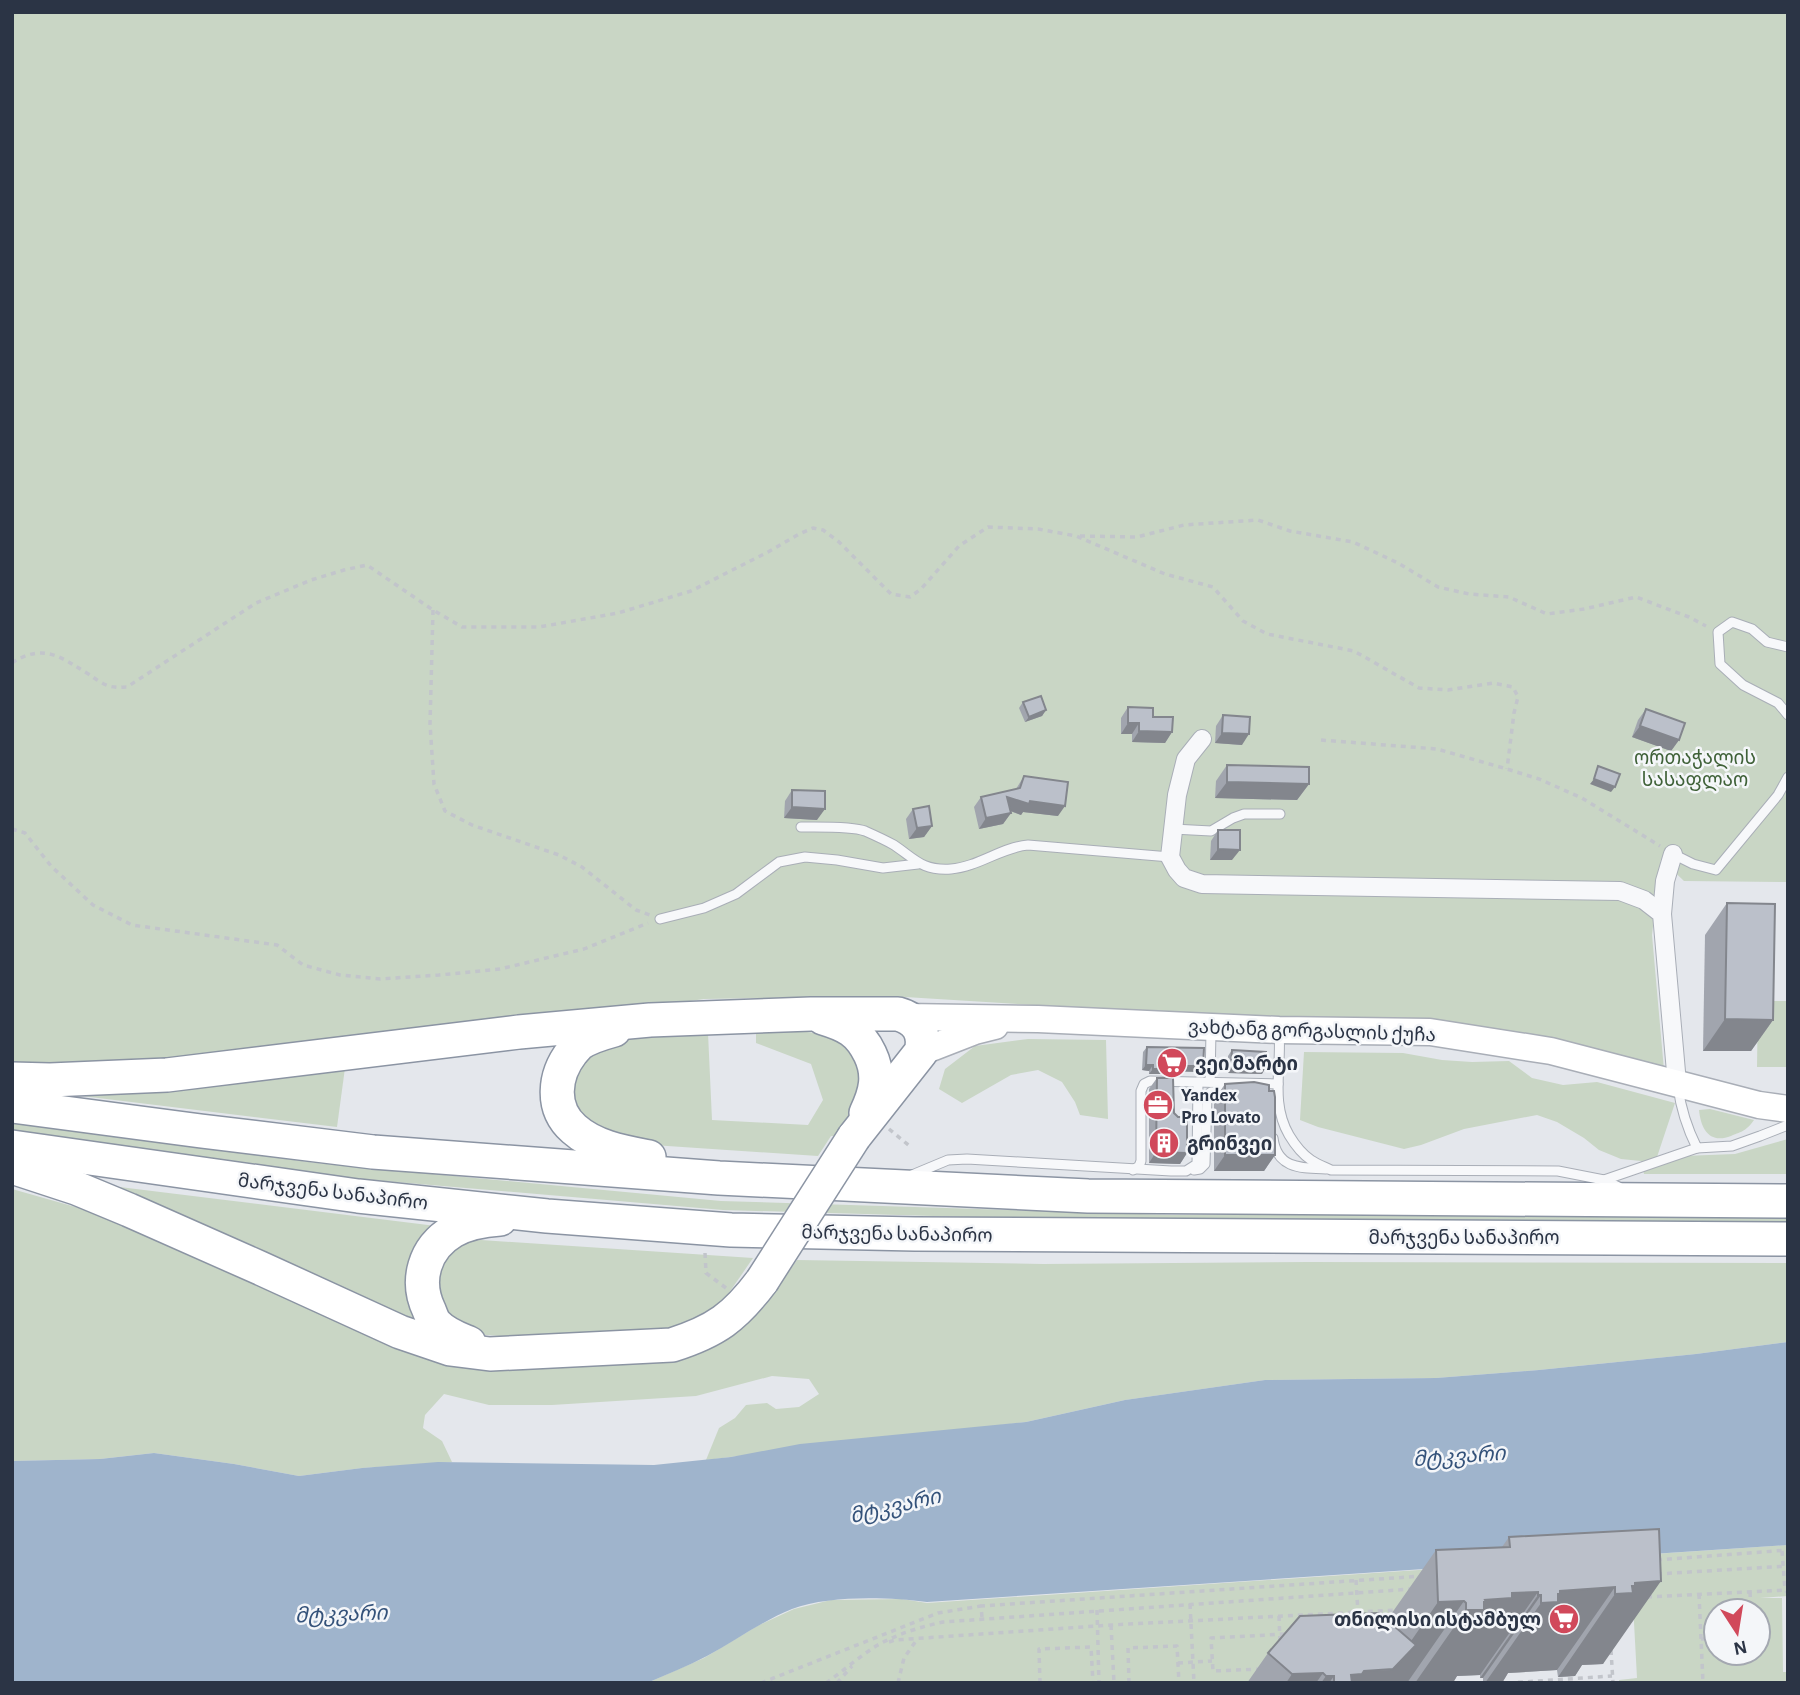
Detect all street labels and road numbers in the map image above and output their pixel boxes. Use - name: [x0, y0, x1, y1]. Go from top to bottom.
- street label: ვახტანგ გორგასლის ქუჩა: [1188, 1017, 1436, 1047]
- street label: მარჯვენა სანაპირო: [237, 1170, 429, 1215]
- street label: მარჯვენა სანაპირო: [801, 1222, 993, 1247]
- street label: მარჯვენა სანაპირო: [1368, 1228, 1560, 1249]

